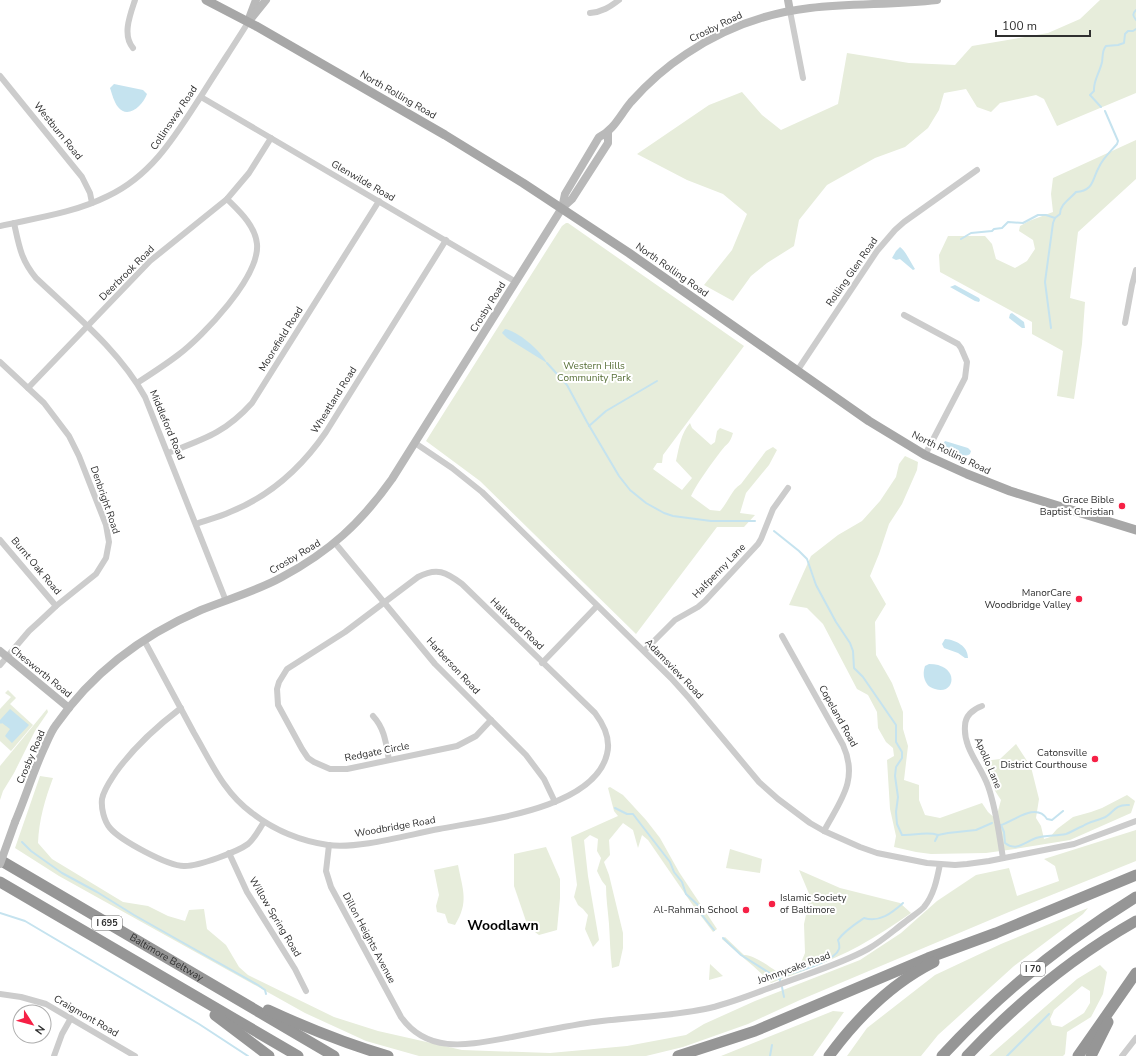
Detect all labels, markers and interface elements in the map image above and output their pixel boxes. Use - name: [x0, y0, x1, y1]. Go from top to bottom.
- street label: Crosby Road: [687, 8, 745, 46]
- scale bar: [996, 12, 1090, 38]
- text: 100 m: [1002, 18, 1037, 34]
- street label: North Rolling Road: [357, 67, 439, 123]
- street label: Collinsway Road: [147, 83, 201, 153]
- street label: Westburn Road: [30, 99, 86, 163]
- street label: Glenwilde Road: [328, 157, 398, 205]
- street label: Rolling Glen Road: [823, 234, 881, 309]
- street label: North Rolling Road: [633, 240, 712, 301]
- street label: Deerbrook Road: [96, 242, 158, 304]
- street label: Crosby Road: [467, 279, 509, 335]
- street label: Moorefield Road: [255, 304, 307, 374]
- park label: Western Hills Community Park: [557, 359, 632, 385]
- street label: Wheatland Road: [308, 364, 360, 436]
- street label: Middleford Road: [146, 388, 188, 462]
- street label: North Rolling Road: [909, 428, 993, 478]
- street label: Denbright Road: [87, 464, 123, 536]
- place label: Grace Bible Baptist Christian: [1040, 493, 1114, 519]
- marker: Grace Bible Baptist Christian: [1117, 501, 1127, 511]
- street label: Burnt Oak Road: [8, 534, 64, 598]
- street label: Crosby Road: [267, 536, 323, 578]
- street label: Halfpenny Lane: [689, 541, 749, 601]
- place label: ManorCare Woodbridge Valley: [984, 586, 1072, 612]
- marker: ManorCare Woodbridge Valley: [1074, 594, 1084, 604]
- street label: Hallwood Road: [487, 595, 547, 653]
- street label: Harberson Road: [423, 635, 483, 698]
- street label: Adamsview Road: [642, 636, 706, 702]
- street label: Chesworth Road: [7, 643, 75, 701]
- street label: Copeland Road: [815, 683, 861, 750]
- street label: Crosby Road: [13, 728, 49, 786]
- street label: Apollo Lane: [971, 735, 1005, 791]
- street label: Redgate Circle: [343, 739, 411, 765]
- place label: Catonsville District Courthouse: [1001, 746, 1087, 772]
- marker: Catonsville District Courthouse: [1090, 754, 1100, 764]
- street label: Woodbridge Road: [353, 813, 437, 841]
- street label: Willow Spring Road: [246, 874, 304, 960]
- street label: Dillon Heights Avenue: [339, 890, 399, 986]
- place label: Islamic Society of Baltimore: [780, 891, 847, 917]
- marker: Islamic Society of Baltimore: [767, 899, 777, 909]
- place label: Al-Rahmah School: [653, 903, 738, 917]
- marker: Al-Rahmah School: [741, 905, 751, 915]
- road number: I 695: [92, 916, 122, 930]
- district label: Woodlawn: [467, 916, 539, 935]
- street label: Baltimore Beltway: [127, 930, 207, 985]
- street label: Johnnycake Road: [755, 948, 833, 988]
- road number: I 70: [1021, 962, 1045, 976]
- street label: Craigmont Road: [51, 992, 121, 1040]
- north arrow: [12, 1004, 52, 1044]
- text: N: [31, 1022, 48, 1037]

